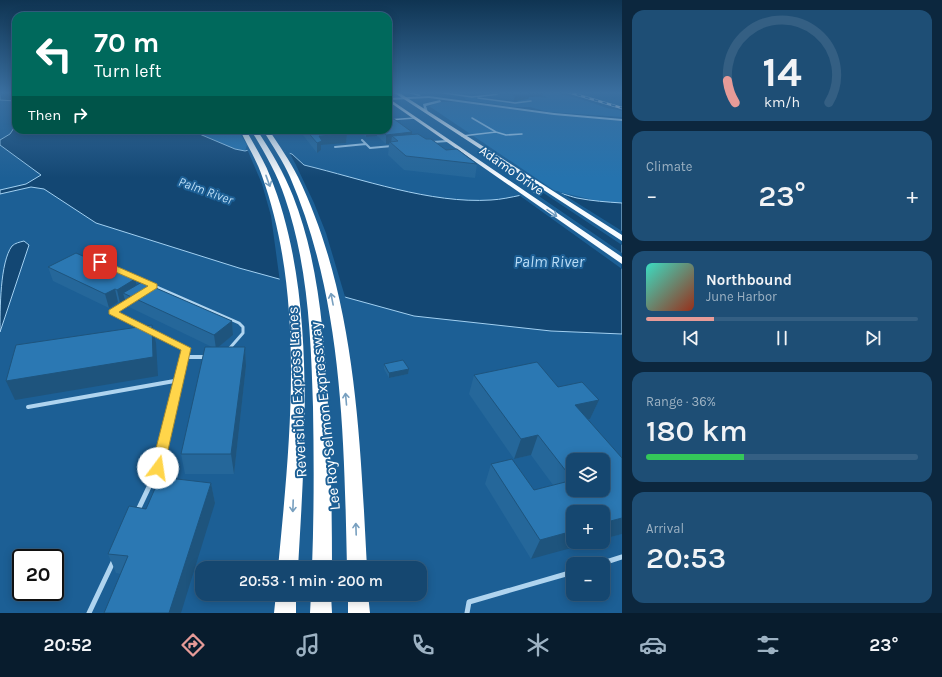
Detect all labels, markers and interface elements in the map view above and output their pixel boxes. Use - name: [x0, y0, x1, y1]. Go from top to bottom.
- text: 70 m: [94, 26, 159, 59]
- icon: left: [28, 28, 80, 80]
- text: 14: [762, 48, 802, 96]
- text: Turn left: [94, 60, 162, 82]
- text: km/h: [764, 94, 800, 111]
- icon: right: [69, 104, 91, 126]
- text: Then: [28, 106, 61, 124]
- street label: Adamo Drive: [477, 143, 547, 198]
- text: Climate: [646, 159, 692, 174]
- water label: Palm River: [176, 174, 236, 207]
- one-way arrow: [265, 174, 273, 186]
- text: 23°: [758, 178, 806, 214]
- text: −: [646, 183, 658, 209]
- text: +: [906, 183, 918, 209]
- one-way arrow: [546, 209, 557, 217]
- pin: [83, 245, 117, 279]
- icon: arrive: [89, 251, 111, 273]
- water label: Palm River: [514, 252, 585, 271]
- text: Northbound: [706, 271, 792, 289]
- text: June Harbor: [706, 289, 777, 304]
- one-way arrow: [328, 292, 336, 305]
- street label: Reversible Express Lanes: [284, 306, 310, 478]
- street label: Lee Roy Selmon Expressway: [306, 321, 344, 511]
- icon: previous: [680, 327, 702, 349]
- icon: pause: [771, 327, 793, 349]
- icon: next: [862, 327, 884, 349]
- one-way arrow: [343, 393, 350, 406]
- text: Range · 36%: [646, 394, 716, 409]
- text: 180 km: [646, 413, 748, 449]
- position arrow: [137, 447, 179, 489]
- map controls: [566, 453, 610, 601]
- button: layers: [566, 453, 610, 497]
- one-way arrow: [289, 499, 296, 512]
- button: +: [566, 505, 610, 549]
- text: Arrival: [646, 521, 684, 536]
- one-way arrow: [352, 523, 359, 536]
- text: 20:53: [646, 540, 726, 576]
- speed limit sign: 20: [12, 549, 64, 601]
- button: −: [566, 557, 610, 601]
- text: 20:53 · 1 min · 200 m: [239, 572, 383, 590]
- icon: directions: [179, 631, 207, 659]
- icon: music: [294, 631, 322, 659]
- icon: phone: [409, 631, 437, 659]
- icon: climate: [524, 631, 552, 659]
- icon: car: [639, 631, 667, 659]
- icon: filters: [754, 631, 782, 659]
- text: 20:52: [44, 634, 92, 656]
- text: 23°: [869, 634, 898, 656]

